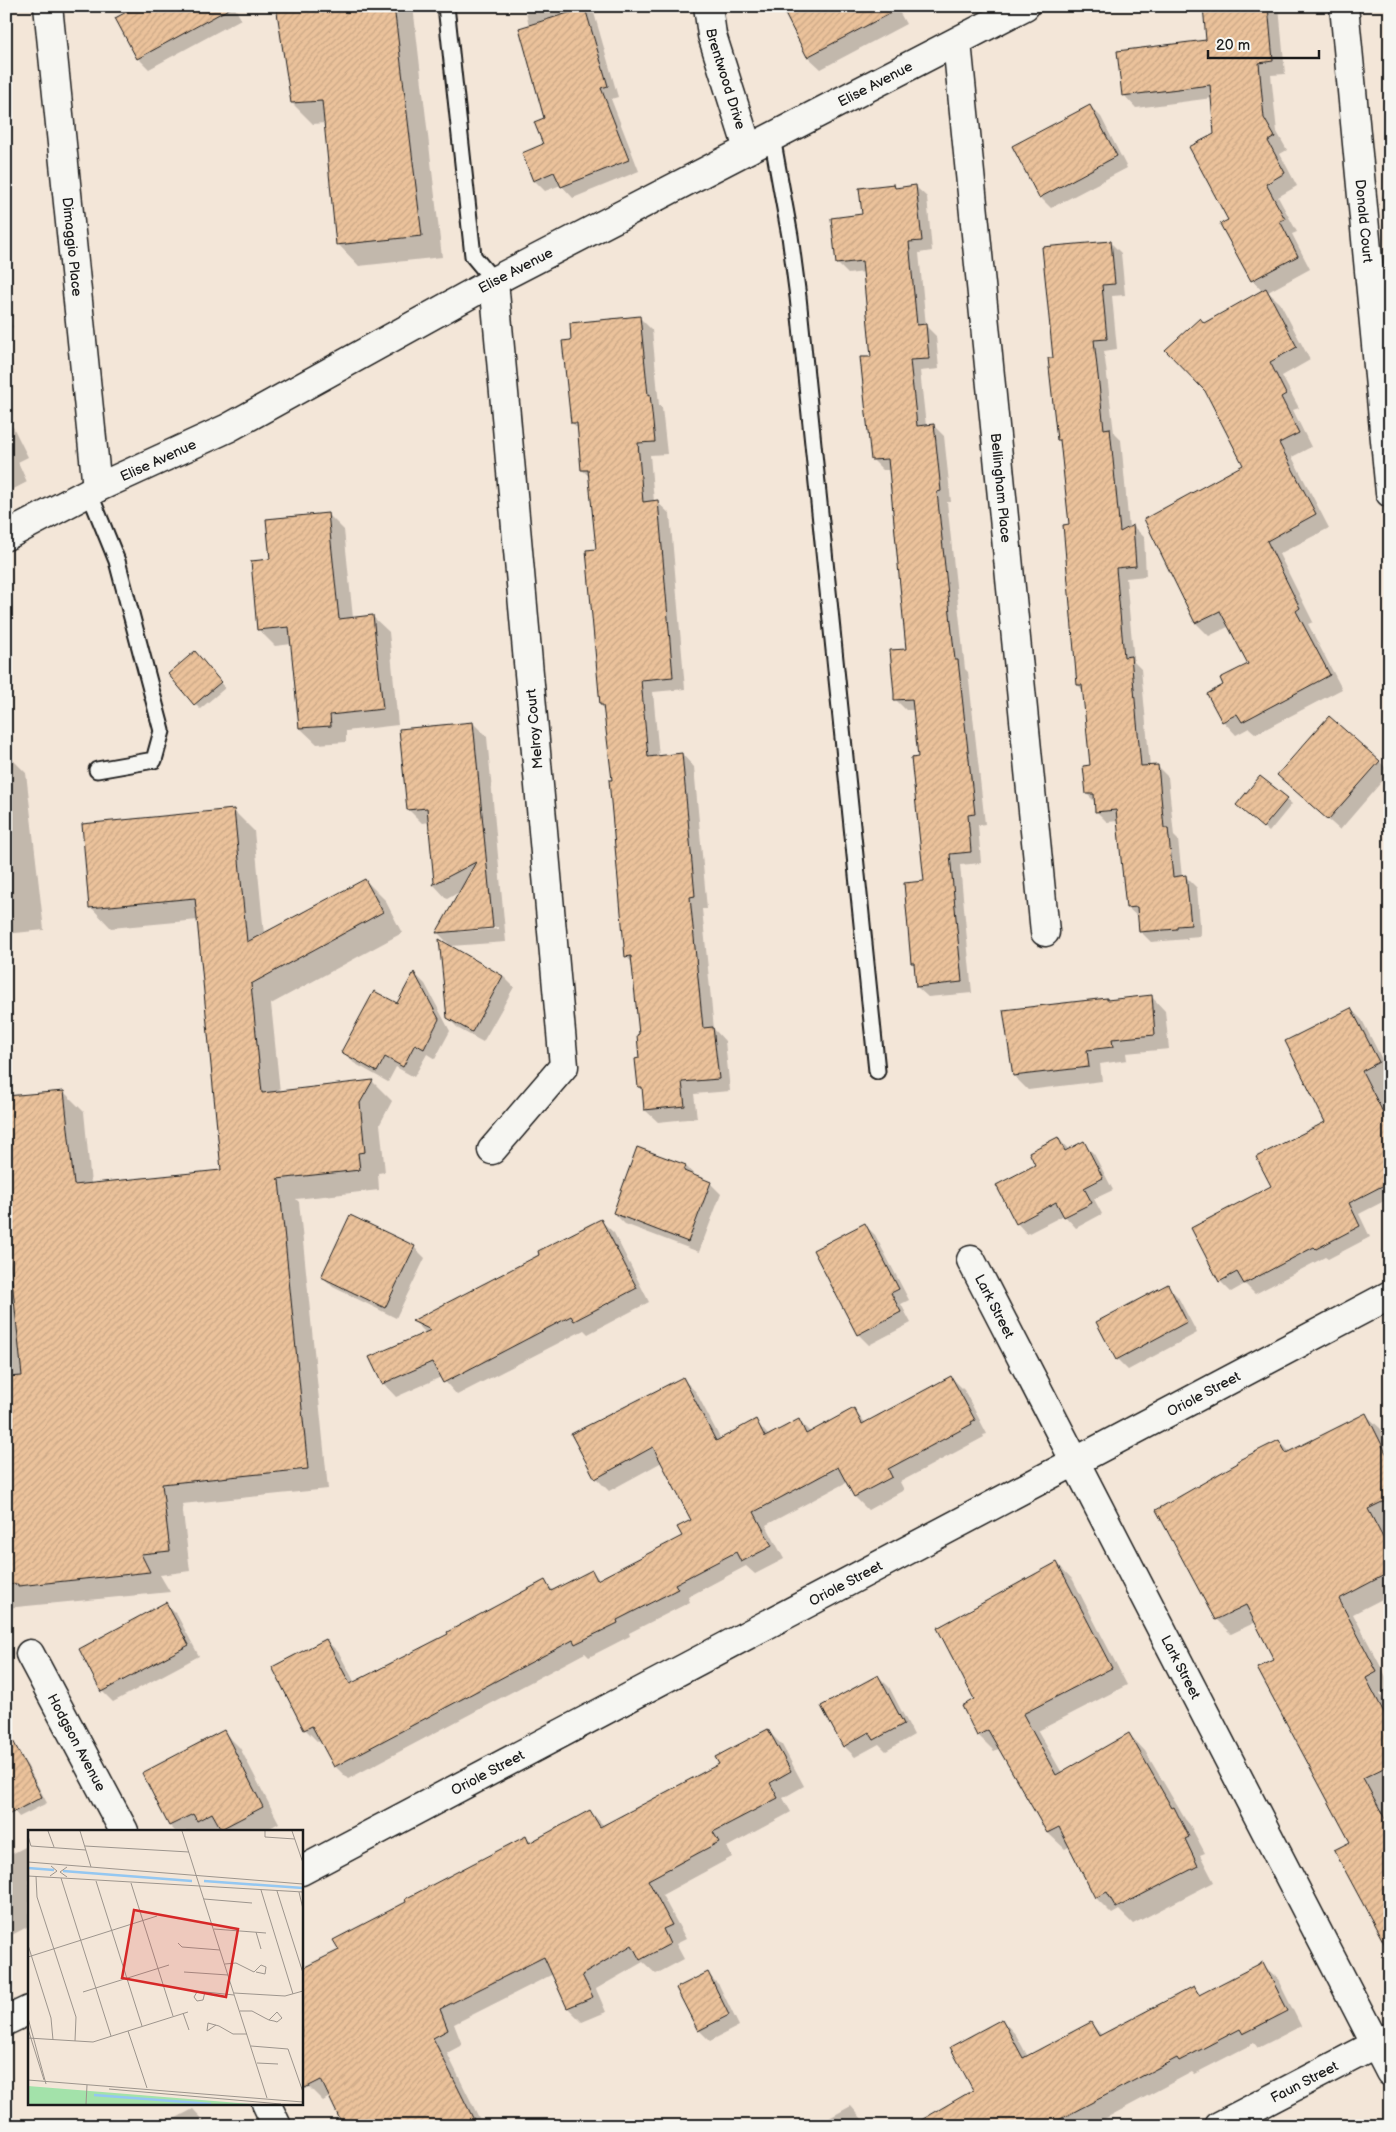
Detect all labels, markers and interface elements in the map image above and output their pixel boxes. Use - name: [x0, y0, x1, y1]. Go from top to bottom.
- street label: Brentwood Drive: [702, 27, 749, 131]
- scale bar: [1208, 28, 1320, 60]
- text: 20 m: [1216, 36, 1250, 55]
- street label: Elise Avenue: [835, 58, 915, 110]
- street label: Donald Court: [1351, 179, 1376, 264]
- street label: Dimaggio Place: [58, 196, 85, 297]
- street label: Elise Avenue: [475, 244, 556, 297]
- street label: Bellingham Place: [987, 432, 1014, 543]
- street label: Elise Avenue: [118, 436, 199, 485]
- street label: Melroy Court: [522, 688, 546, 770]
- street label: Lark Street: [971, 1272, 1018, 1342]
- street label: Oriole Street: [1164, 1367, 1244, 1420]
- street label: Oriole Street: [806, 1557, 886, 1610]
- street label: Lark Street: [1157, 1632, 1204, 1703]
- street label: Hodgson Avenue: [44, 1691, 109, 1794]
- street label: Oriole Street: [448, 1746, 528, 1799]
- inset map: [28, 1830, 302, 2104]
- street label: Faun Street: [1268, 2057, 1342, 2107]

